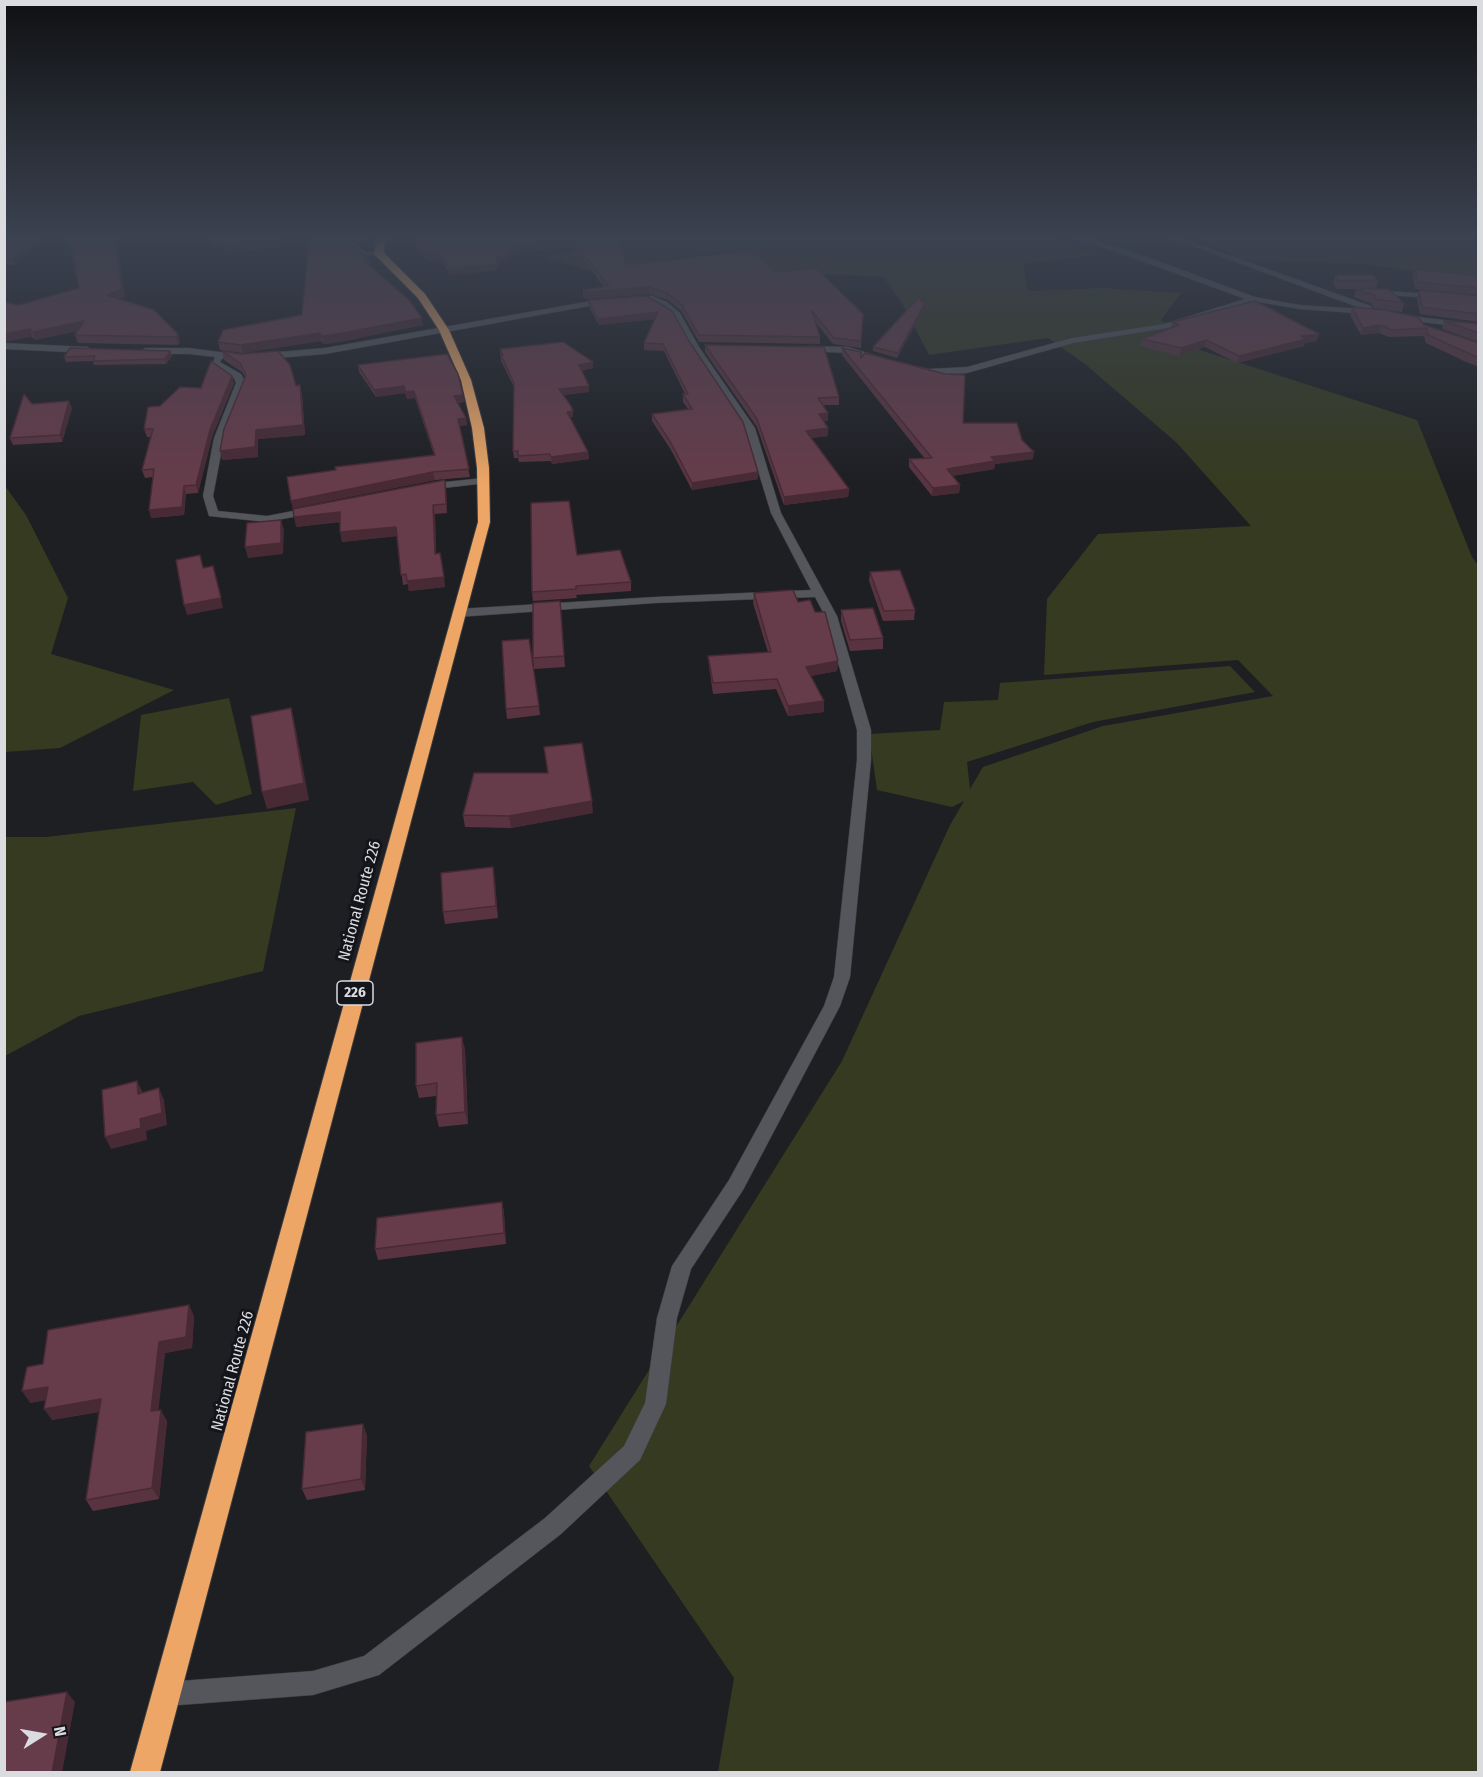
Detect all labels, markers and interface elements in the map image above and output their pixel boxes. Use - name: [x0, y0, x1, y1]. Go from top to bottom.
- street label: National Route 226: [335, 839, 385, 963]
- road number: 226: [337, 981, 373, 1005]
- street label: National Route 226: [208, 1309, 258, 1433]
- north arrow: [12, 1705, 72, 1765]
- text: N: [50, 1725, 70, 1738]

